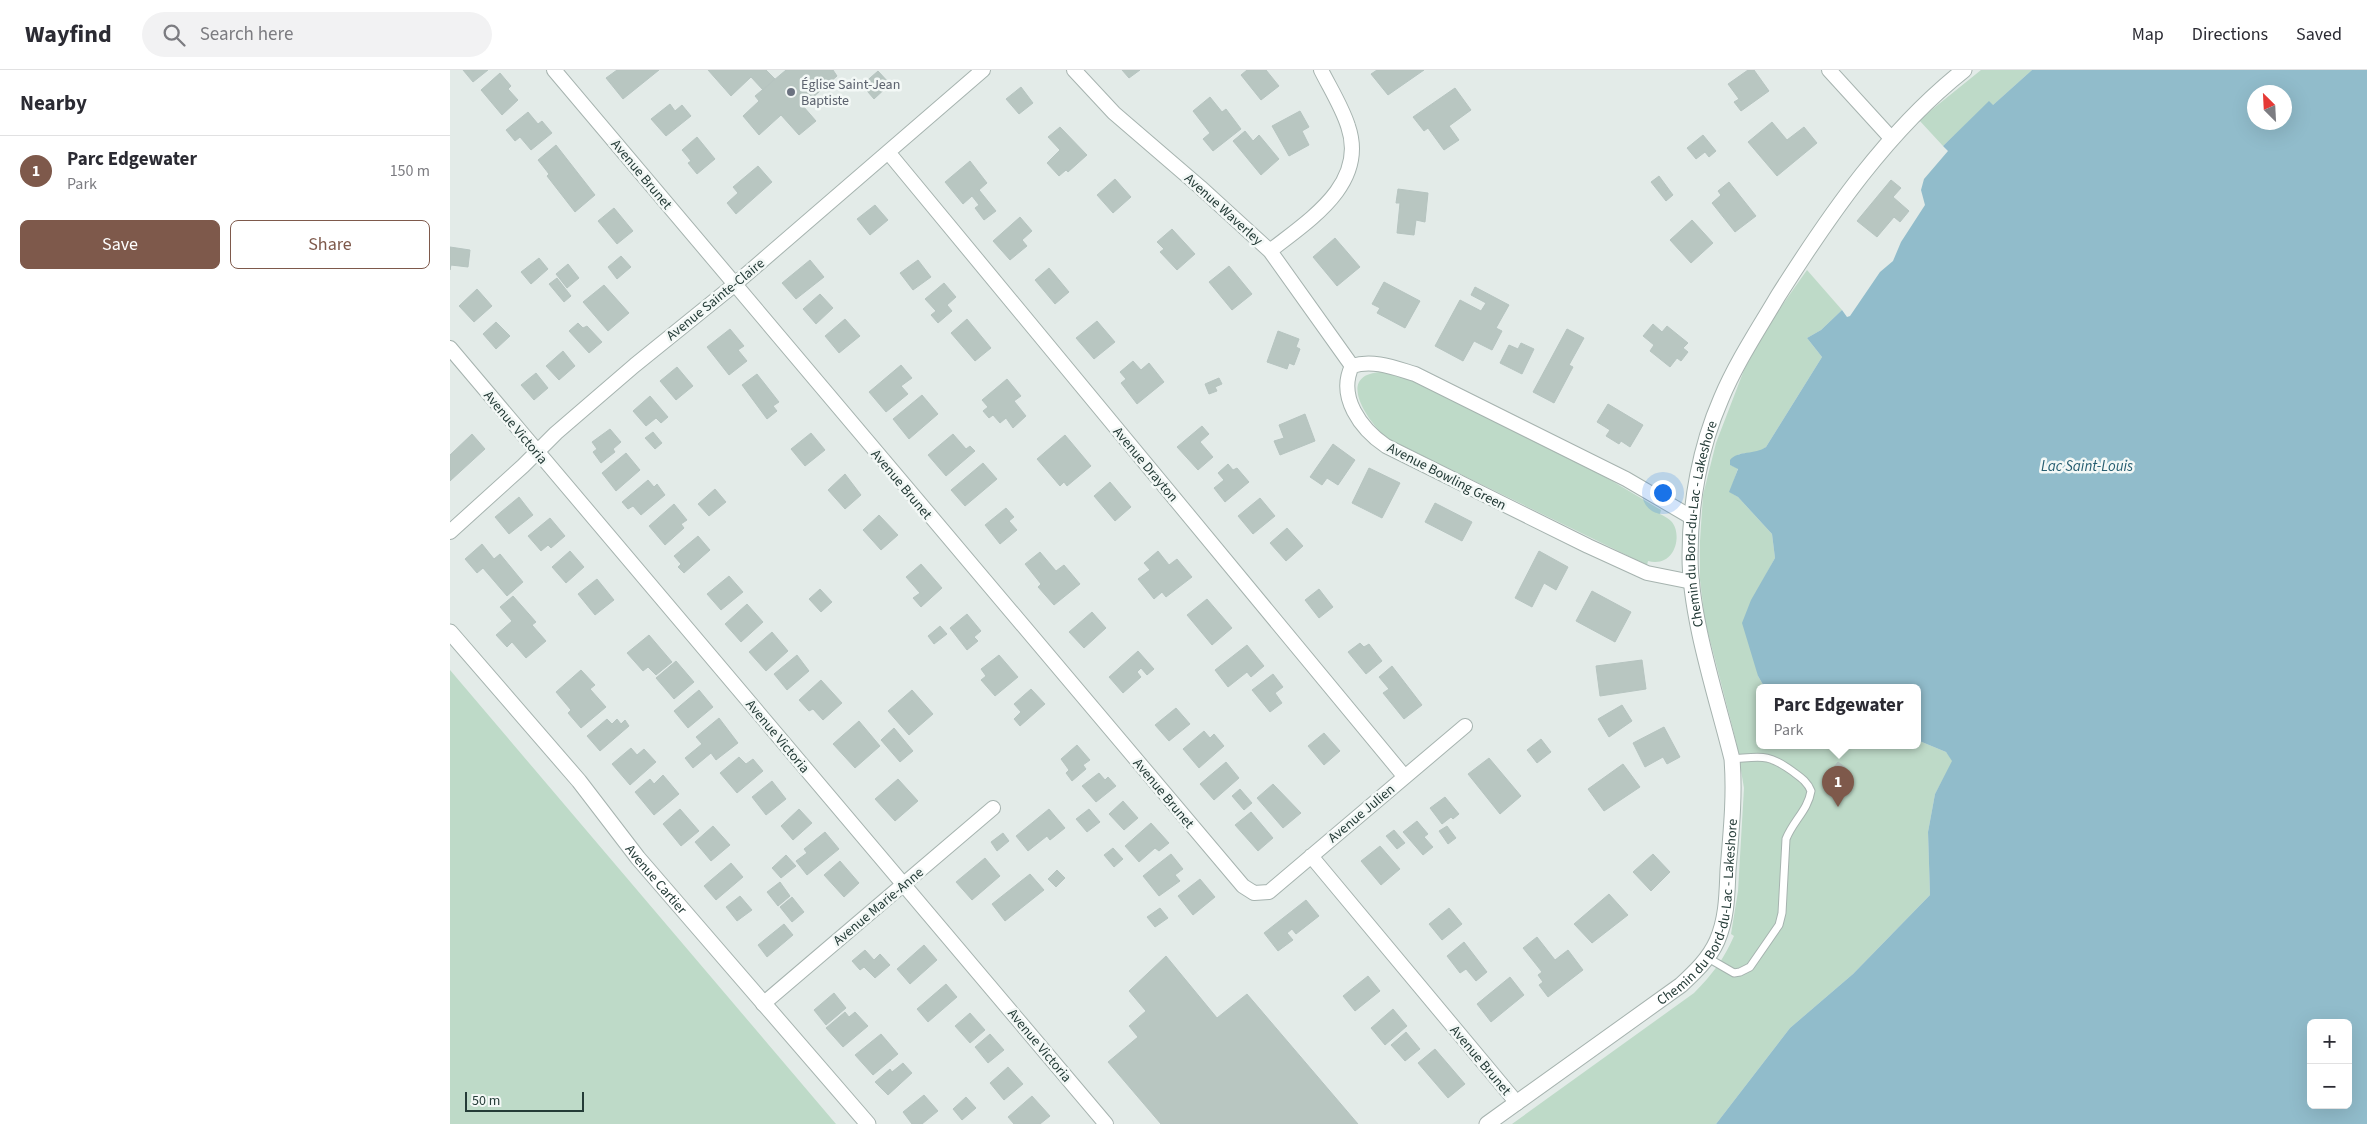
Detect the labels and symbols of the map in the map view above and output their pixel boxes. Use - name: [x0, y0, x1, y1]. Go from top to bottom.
- place label: Église Saint-Jean Baptiste: [801, 75, 900, 111]
- north arrow: [2247, 85, 2292, 130]
- marker: Église Saint-Jean Baptiste: [785, 86, 797, 98]
- street label: Avenue Brunet: [606, 135, 677, 214]
- street label: Avenue Waverley: [1180, 169, 1267, 251]
- street label: Avenue Sainte-Claire: [662, 254, 769, 346]
- street label: Avenue Victoria: [479, 387, 552, 469]
- street label: Chemin du Bord-du-Lac - Lakeshore: [1681, 418, 1723, 629]
- street label: Avenue Drayton: [1108, 423, 1183, 506]
- street label: Avenue Bowling Green: [1384, 438, 1510, 516]
- street label: Avenue Brunet: [866, 445, 937, 524]
- water label: Lac Saint-Louis: [2041, 456, 2133, 477]
- your location: [1650, 480, 1676, 506]
- street label: Avenue Victoria: [741, 696, 814, 778]
- street label: Avenue Brunet: [1128, 754, 1199, 833]
- pin: 1: [1822, 766, 1854, 807]
- street label: Avenue Julien: [1324, 780, 1399, 848]
- street label: Chemin du Bord-du-Lac - Lakeshore: [1653, 818, 1743, 1010]
- street label: Avenue Cartier: [620, 841, 691, 919]
- street label: Avenue Marie-Anne: [829, 863, 928, 951]
- street label: Avenue Victoria: [1003, 1005, 1076, 1087]
- street label: Avenue Brunet: [1445, 1021, 1516, 1100]
- scale bar: [465, 1089, 584, 1112]

